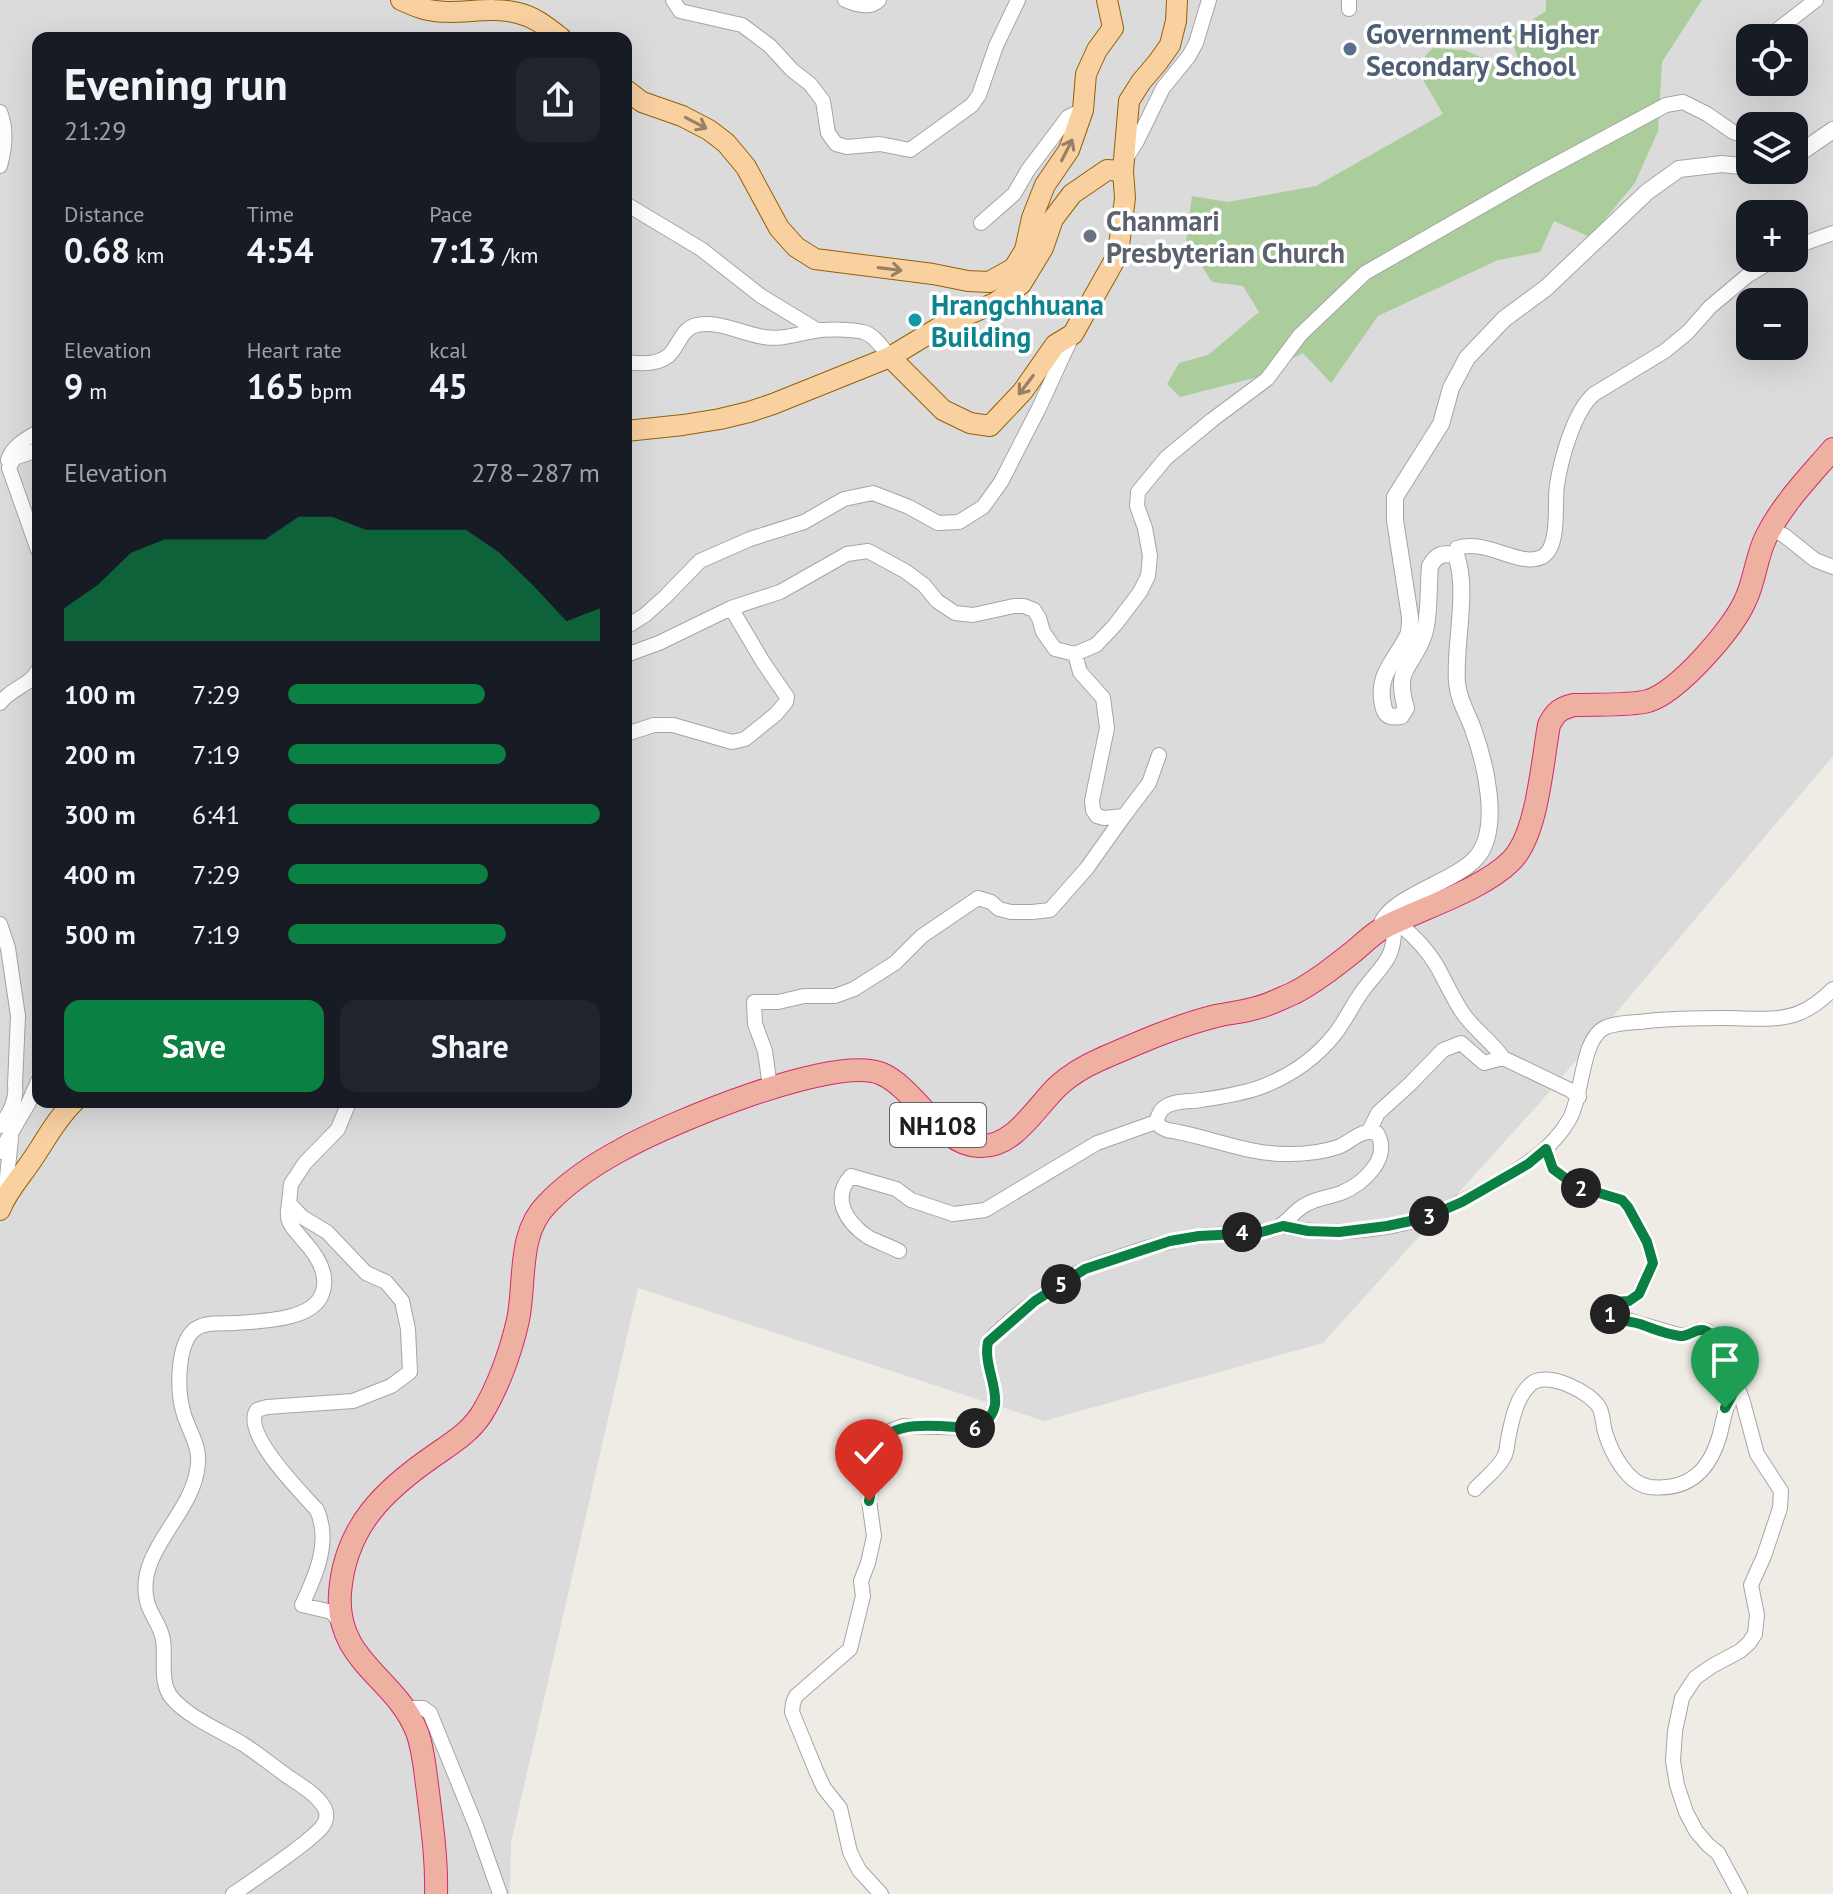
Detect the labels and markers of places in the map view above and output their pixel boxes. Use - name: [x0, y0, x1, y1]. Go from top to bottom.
- place label: Government Higher Secondary School: [1366, 15, 1599, 84]
- marker: Government Higher Secondary School: [1341, 40, 1359, 58]
- place label: Chanmari Presbyterian Church: [1106, 202, 1345, 271]
- marker: Chanmari Presbyterian Church: [1081, 227, 1099, 245]
- place label: Hrangchhuana Building: [931, 286, 1104, 355]
- marker: Hrangchhuana Building: [906, 311, 924, 329]
- pin: 2: [1561, 1168, 1601, 1208]
- pin: 3: [1409, 1196, 1449, 1236]
- pin: 4: [1222, 1212, 1262, 1252]
- pin: 5: [1041, 1264, 1081, 1304]
- pin: 1: [1590, 1294, 1630, 1334]
- pin: [1691, 1326, 1759, 1408]
- pin: 6: [955, 1408, 995, 1448]
- pin: [835, 1419, 903, 1501]

